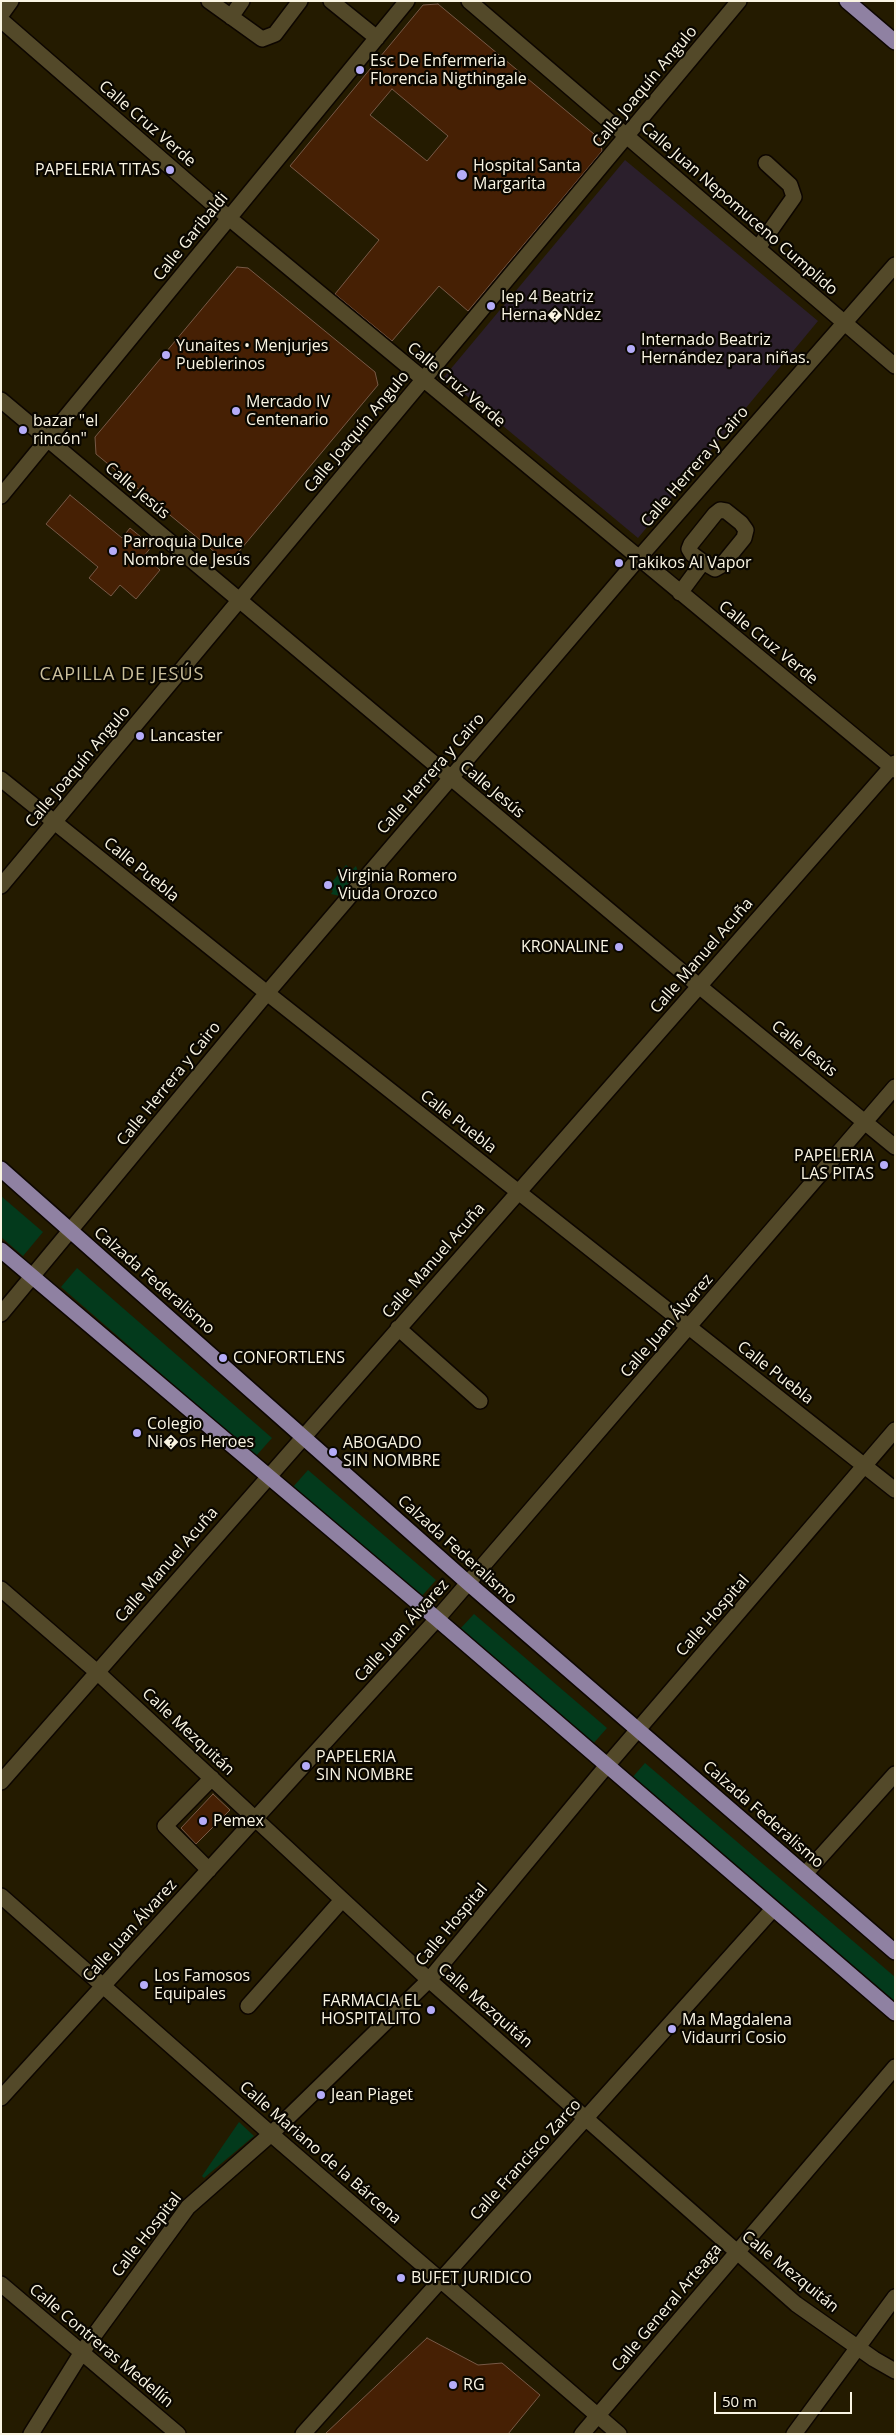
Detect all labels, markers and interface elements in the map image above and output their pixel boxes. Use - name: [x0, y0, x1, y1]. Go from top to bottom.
- street label: Calle Joaquín Angulo: [589, 22, 701, 152]
- place label: Esc De Enfermeria Florencia Nigthingale: [370, 51, 527, 89]
- marker: Esc De Enfermeria Florencia Nigthingale: [354, 64, 366, 76]
- street label: Calle Cruz Verde: [95, 77, 199, 171]
- street label: Calle Juan Nepomuceno Cumplido: [637, 118, 841, 300]
- place label: Hospital Santa Margarita: [473, 156, 581, 194]
- place label: PAPELERIA TITAS: [35, 160, 160, 180]
- marker: PAPELERIA TITAS: [164, 164, 176, 176]
- marker: Hospital Santa Margarita: [455, 168, 469, 182]
- street label: Calle Garibaldi: [150, 189, 232, 285]
- place label: Iep 4 Beatriz Herna�Ndez: [501, 287, 601, 325]
- marker: Iep 4 Beatriz Herna�Ndez: [485, 300, 497, 312]
- place label: Internado Beatriz Hernández para niñas.: [641, 330, 810, 368]
- place label: Yunaites • Menjurjes Pueblerinos: [176, 336, 328, 374]
- street label: Calle Cruz Verde: [403, 338, 509, 432]
- marker: Internado Beatriz Hernández para niñas.: [625, 343, 637, 355]
- marker: Yunaites • Menjurjes Pueblerinos: [160, 349, 172, 361]
- street label: Calle Joaquín Angulo: [301, 367, 413, 497]
- place label: Mercado IV Centenario: [246, 392, 330, 430]
- street label: Calle Herrera y Cairo: [637, 403, 753, 531]
- marker: Mercado IV Centenario: [230, 405, 242, 417]
- place label: bazar "el rincón": [33, 411, 98, 449]
- marker: bazar "el rincón": [17, 424, 29, 436]
- street label: Calle Jesús: [101, 458, 173, 524]
- place label: Parroquia Dulce Nombre de Jesús: [123, 532, 250, 570]
- marker: Parroquia Dulce Nombre de Jesús: [107, 545, 119, 557]
- place label: Takikos Al Vapor: [629, 553, 752, 573]
- marker: Takikos Al Vapor: [613, 557, 625, 569]
- street label: Calle Cruz Verde: [715, 597, 821, 689]
- district label: CAPILLA DE JESÚS: [38, 664, 206, 686]
- street label: Calle Joaquín Angulo: [22, 702, 134, 832]
- street label: Calle Herrera y Cairo: [373, 710, 489, 838]
- place label: Lancaster: [150, 726, 222, 746]
- marker: Lancaster: [134, 730, 146, 742]
- street label: Calle Jesús: [456, 757, 528, 823]
- street label: Calle Puebla: [99, 834, 183, 906]
- place label: Virginia Romero Viuda Orozco: [338, 866, 457, 904]
- marker: Virginia Romero Viuda Orozco: [322, 879, 334, 891]
- street label: Calle Manuel Acuña: [647, 894, 757, 1018]
- place label: KRONALINE: [521, 937, 609, 957]
- marker: KRONALINE: [613, 941, 625, 953]
- street label: Calle Jesús: [767, 1017, 841, 1081]
- street label: Calle Herrera y Cairo: [113, 1018, 225, 1150]
- street label: Calle Puebla: [416, 1086, 500, 1158]
- place label: PAPELERIA LAS PITAS: [794, 1146, 874, 1184]
- marker: PAPELERIA LAS PITAS: [878, 1159, 890, 1171]
- street label: Calle Manuel Acuña: [379, 1199, 489, 1323]
- street label: Calzada Federalismo: [90, 1223, 218, 1339]
- street label: Calle Juan Álvarez: [617, 1270, 717, 1382]
- street label: Calle Puebla: [733, 1337, 817, 1409]
- place label: CONFORTLENS: [233, 1348, 345, 1368]
- marker: CONFORTLENS: [217, 1352, 229, 1364]
- place label: Colegio Ni�os Heroes: [147, 1414, 254, 1452]
- marker: Colegio Ni�os Heroes: [131, 1427, 143, 1439]
- place label: ABOGADO SIN NOMBRE: [343, 1433, 440, 1471]
- marker: ABOGADO SIN NOMBRE: [327, 1446, 339, 1458]
- street label: Calzada Federalismo: [393, 1491, 521, 1609]
- street label: Calle Manuel Acuña: [112, 1503, 222, 1627]
- street label: Calle Hospital: [672, 1571, 754, 1661]
- street label: Calle Juan Álvarez: [351, 1576, 453, 1686]
- street label: Calle Mezquitán: [138, 1684, 238, 1780]
- place label: PAPELERIA SIN NOMBRE: [316, 1747, 413, 1785]
- street label: Calzada Federalismo: [699, 1757, 827, 1873]
- marker: PAPELERIA SIN NOMBRE: [300, 1760, 312, 1772]
- place label: Pemex: [213, 1811, 264, 1831]
- marker: Pemex: [197, 1815, 209, 1827]
- street label: Calle Juan Álvarez: [79, 1876, 181, 1986]
- street label: Calle Hospital: [412, 1880, 492, 1970]
- street label: Calle Mezquitán: [434, 1960, 536, 2052]
- place label: Los Famosos Equipales: [154, 1966, 250, 2004]
- marker: Los Famosos Equipales: [138, 1979, 150, 1991]
- place label: FARMACIA EL HOSPITALITO: [321, 1991, 421, 2029]
- marker: FARMACIA EL HOSPITALITO: [425, 2004, 437, 2016]
- place label: Ma Magdalena Vidaurri Cosio: [682, 2010, 792, 2048]
- marker: Ma Magdalena Vidaurri Cosio: [666, 2023, 678, 2035]
- street label: Calle Mariano de la Bárcena: [235, 2078, 405, 2228]
- place label: Jean Piaget: [331, 2085, 413, 2105]
- marker: Jean Piaget: [315, 2089, 327, 2101]
- street label: Calle Francisco Zarco: [467, 2095, 585, 2225]
- street label: Calle Hospital: [108, 2189, 186, 2281]
- street label: Calle Mezquitán: [738, 2227, 842, 2317]
- street label: Calle General Arteaga: [608, 2240, 726, 2376]
- place label: BUFET JURIDICO: [411, 2268, 532, 2288]
- marker: BUFET JURIDICO: [395, 2272, 407, 2284]
- street label: Calle Contreras Medellín: [25, 2280, 177, 2412]
- place label: RG: [463, 2375, 485, 2395]
- marker: RG: [447, 2379, 459, 2391]
- scale bar: [716, 2382, 854, 2414]
- text: 50 m: [722, 2391, 757, 2411]

